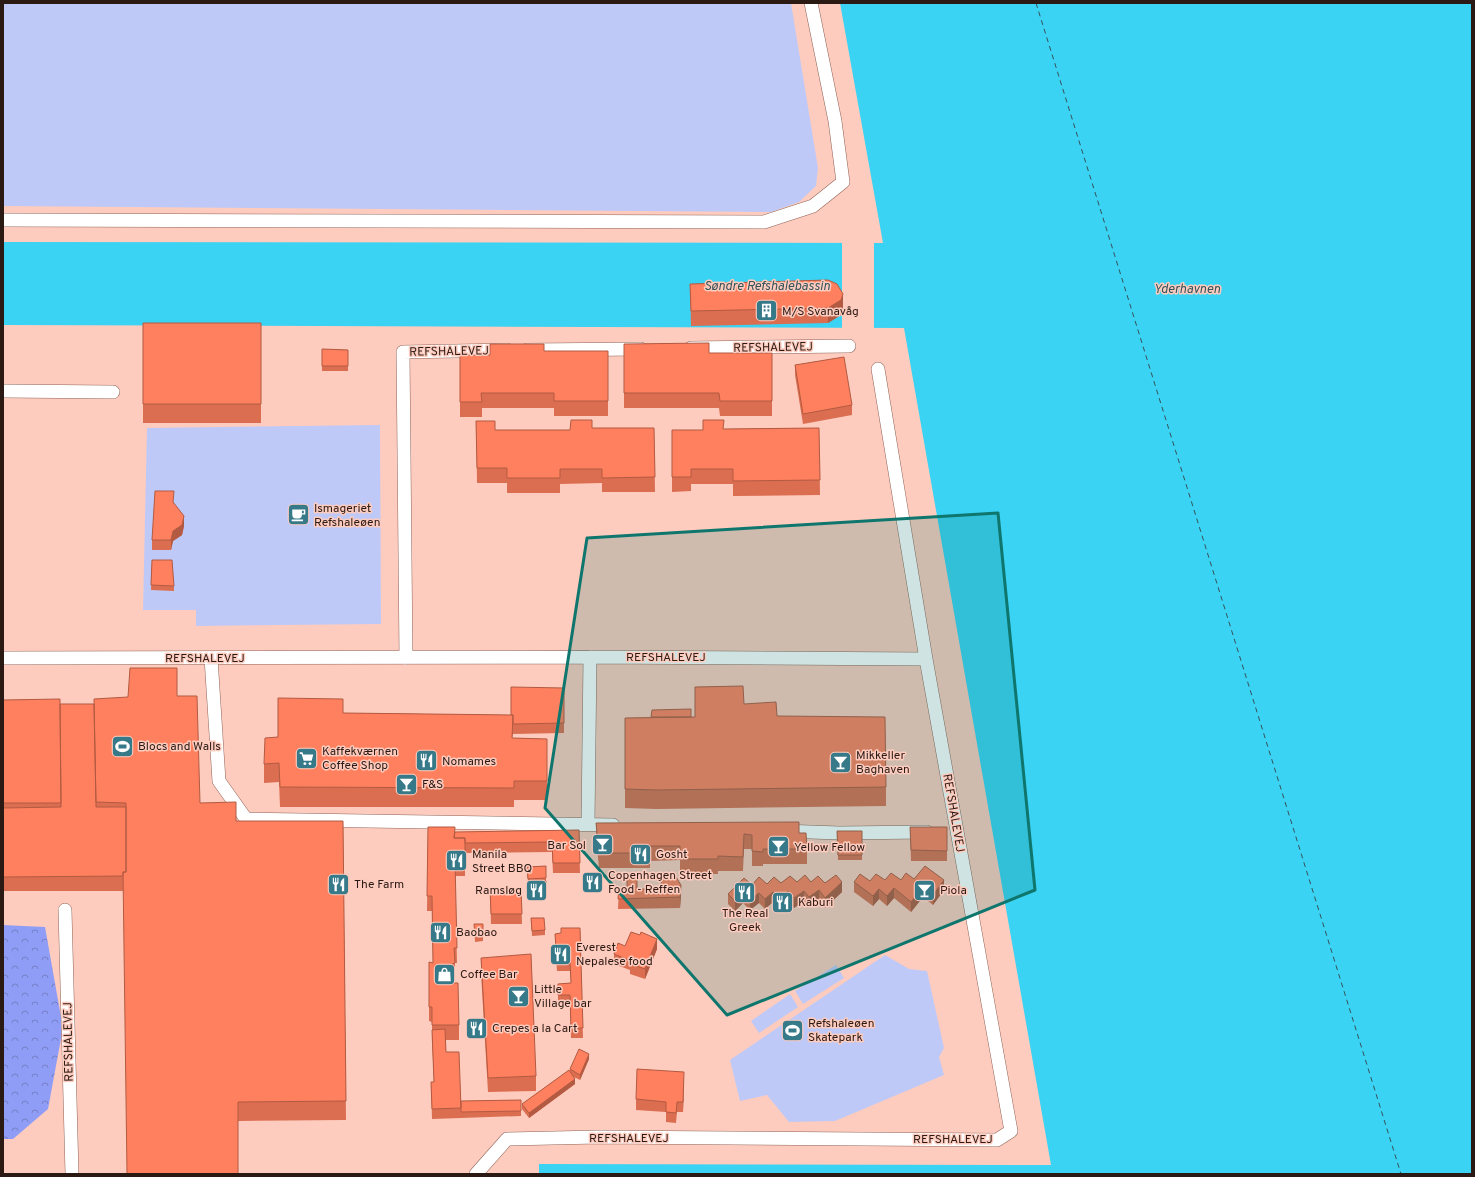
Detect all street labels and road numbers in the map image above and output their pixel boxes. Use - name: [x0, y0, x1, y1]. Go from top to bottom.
- street label: REFSHALEVEJ: [733, 339, 813, 357]
- street label: REFSHALEVEJ: [409, 343, 489, 361]
- street label: REFSHALEVEJ: [626, 650, 706, 666]
- street label: REFSHALEVEJ: [165, 651, 245, 667]
- street label: REFSHALEVEJ: [938, 772, 968, 854]
- street label: REFSHALEVEJ: [60, 1002, 78, 1082]
- street label: REFSHALEVEJ: [589, 1131, 669, 1147]
- street label: REFSHALEVEJ: [913, 1132, 993, 1148]

